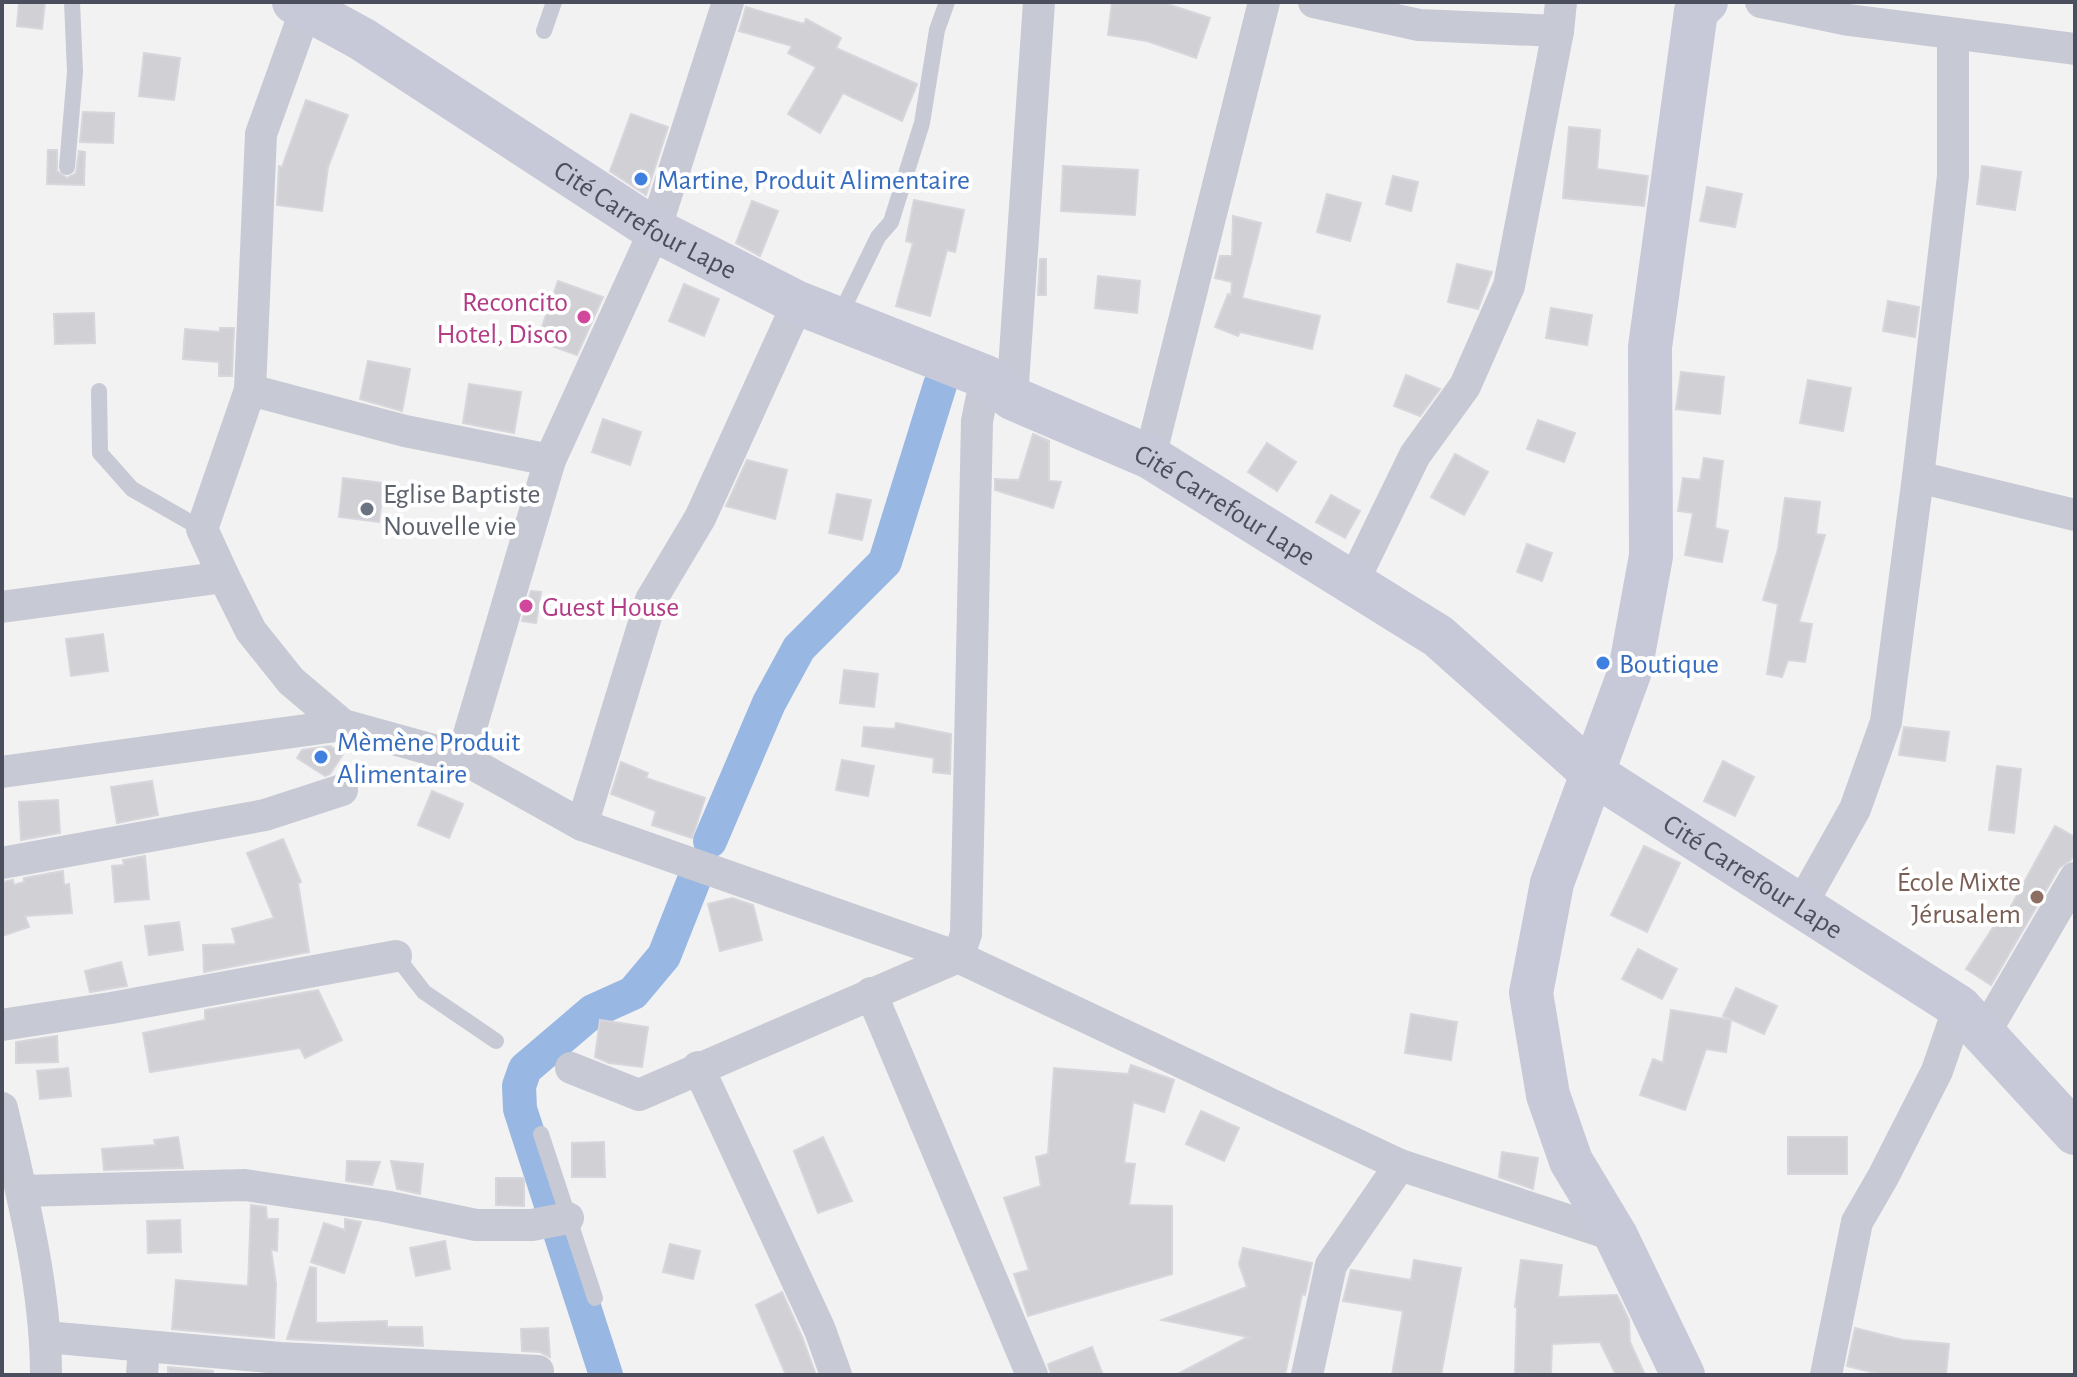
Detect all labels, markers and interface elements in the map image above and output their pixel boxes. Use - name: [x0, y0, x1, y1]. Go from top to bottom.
- street label: Cité Carrefour Lape: [549, 156, 741, 285]
- place label: Martine, Produit Alimentaire: [657, 167, 970, 195]
- marker: Martine, Produit Alimentaire: [632, 170, 650, 188]
- place label: Reconcito Hotel, Disco: [437, 289, 568, 349]
- marker: Reconcito Hotel, Disco: [575, 308, 593, 326]
- street label: Cité Carrefour Lape: [1130, 440, 1320, 572]
- place label: Eglise Baptiste Nouvelle vie: [383, 481, 540, 541]
- marker: Eglise Baptiste Nouvelle vie: [358, 500, 376, 518]
- place label: Guest House: [542, 594, 679, 622]
- marker: Guest House: [517, 597, 535, 615]
- place label: Boutique: [1619, 651, 1719, 679]
- marker: Boutique: [1594, 654, 1612, 672]
- place label: Mèmène Produit Alimentaire: [337, 729, 520, 789]
- marker: Mèmène Produit Alimentaire: [312, 748, 330, 766]
- street label: Cité Carrefour Lape: [1658, 810, 1847, 945]
- place label: École Mixte Jérusalem: [1897, 866, 2021, 929]
- marker: École Mixte Jérusalem: [2028, 888, 2046, 906]

